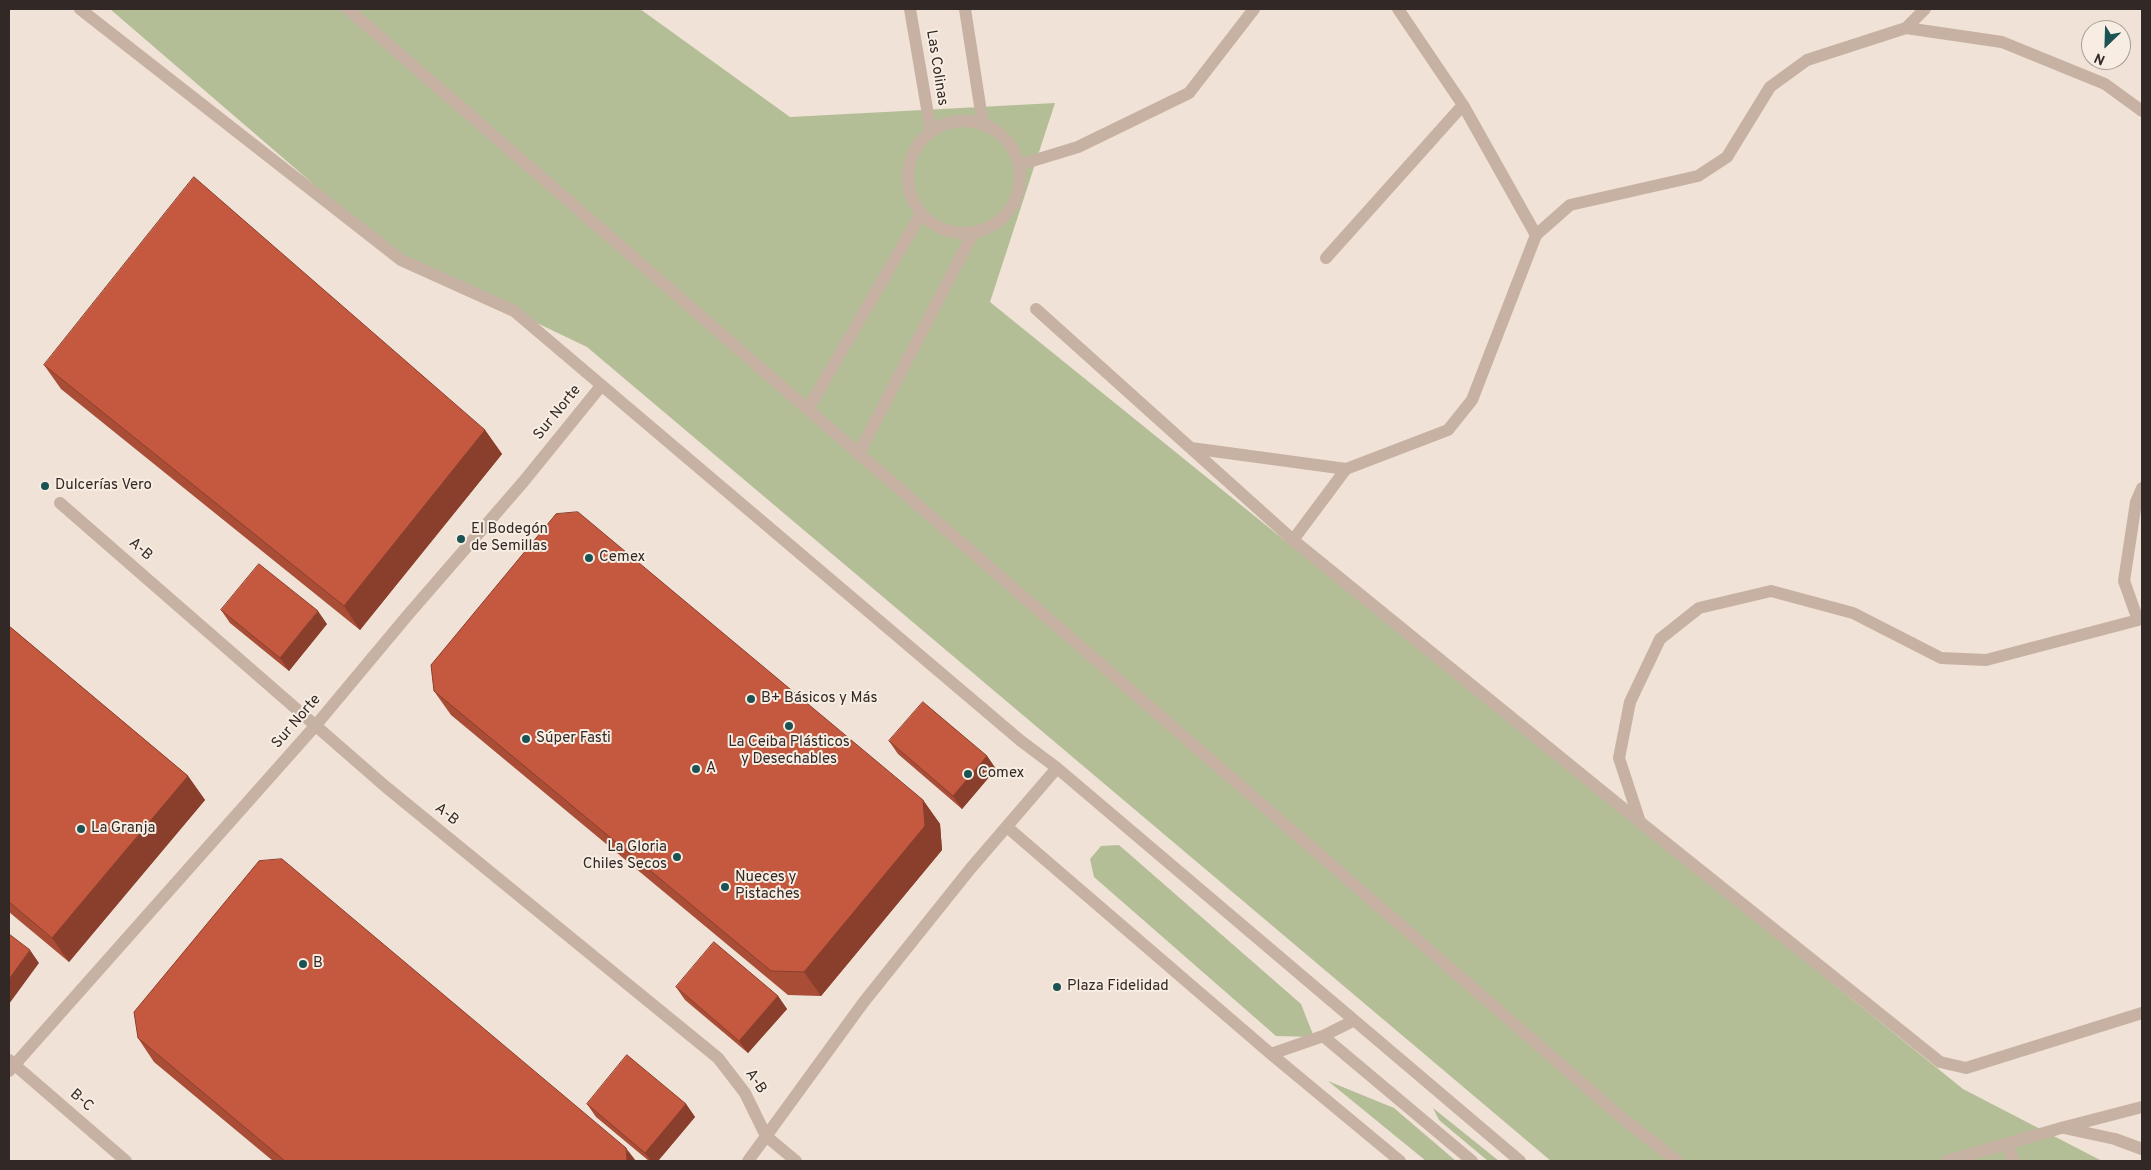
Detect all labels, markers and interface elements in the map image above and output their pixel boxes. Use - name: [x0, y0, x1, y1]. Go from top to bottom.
- north arrow: [2081, 20, 2131, 70]
- street label: Las Colinas: [921, 29, 951, 107]
- text: N: [2092, 48, 2108, 68]
- street label: Sur Norte: [530, 382, 586, 444]
- place label: Dulcerías Vero: [55, 477, 152, 495]
- marker: Dulcerías Vero: [39, 480, 51, 492]
- place label: El Bodegón de Semillas: [471, 521, 548, 556]
- marker: El Bodegón de Semillas: [455, 533, 467, 545]
- street label: A-B: [124, 535, 156, 565]
- place label: Cemex: [599, 549, 645, 567]
- marker: Cemex: [583, 552, 595, 564]
- place label: B+ Básicos y Más: [761, 690, 877, 708]
- street label: Sur Norte: [269, 691, 325, 753]
- marker: B+ Básicos y Más: [745, 693, 757, 705]
- marker: La Ceiba Plásticos y Desechables: [783, 720, 795, 732]
- place label: Súper Fasti: [536, 730, 611, 748]
- marker: Súper Fasti: [520, 733, 532, 745]
- place label: La Ceiba Plásticos y Desechables: [728, 734, 850, 769]
- place label: A: [706, 760, 716, 778]
- marker: A: [690, 763, 702, 775]
- place label: Comex: [978, 765, 1024, 783]
- marker: Comex: [962, 768, 974, 780]
- street label: A-B: [430, 800, 462, 830]
- place label: La Granja: [91, 820, 155, 838]
- marker: La Granja: [75, 823, 87, 835]
- place label: La Gloria Chiles Secos: [583, 839, 667, 874]
- marker: La Gloria Chiles Secos: [671, 851, 683, 863]
- place label: Nueces y Pistaches: [735, 869, 800, 904]
- marker: Nueces y Pistaches: [719, 881, 731, 893]
- place label: B: [313, 955, 323, 973]
- marker: B: [297, 958, 309, 970]
- place label: Plaza Fidelidad: [1067, 978, 1169, 996]
- marker: Plaza Fidelidad: [1051, 981, 1063, 993]
- street label: A-B: [740, 1066, 770, 1098]
- street label: B-C: [65, 1086, 97, 1116]

